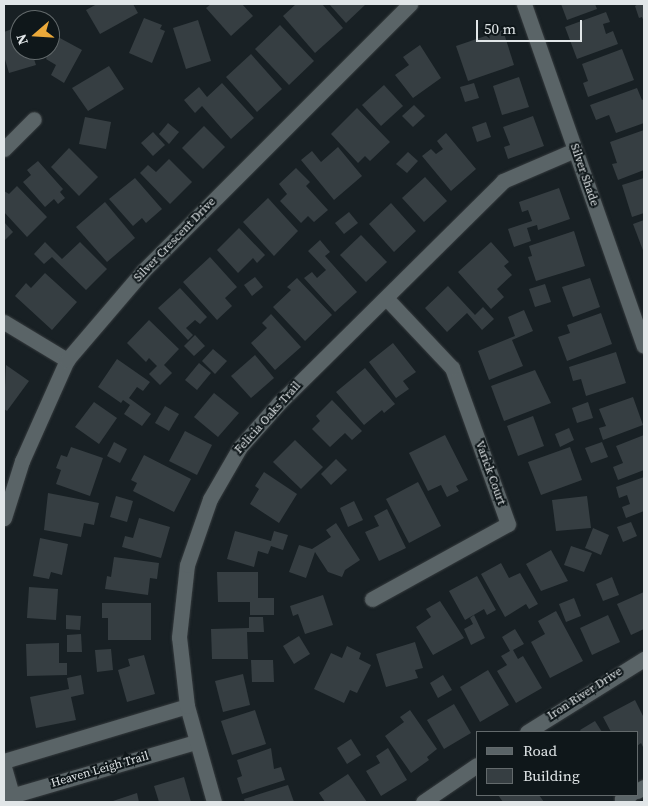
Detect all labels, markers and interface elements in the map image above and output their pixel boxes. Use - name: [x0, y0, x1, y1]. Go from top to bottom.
- north arrow: [10, 10, 60, 60]
- scale bar: [478, 10, 584, 42]
- text: 50 m: [484, 18, 516, 39]
- text: N: [11, 31, 33, 48]
- street label: Silver Shade: [567, 142, 601, 208]
- street label: Silver Crescent Drive: [131, 195, 219, 285]
- street label: Felicia Oaks Trail: [232, 379, 304, 457]
- street label: Varick Court: [472, 439, 508, 507]
- street label: Iron River Drive: [545, 665, 625, 723]
- legend: [476, 731, 638, 796]
- text: Road: [523, 740, 557, 761]
- street label: Heaven Leigh Trail: [49, 749, 151, 791]
- text: Building: [523, 765, 580, 786]

